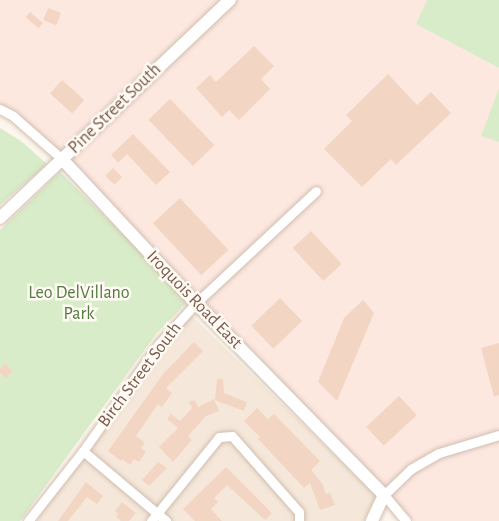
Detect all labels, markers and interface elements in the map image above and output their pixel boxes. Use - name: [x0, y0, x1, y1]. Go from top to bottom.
- street label: Pine Street South: [64, 59, 166, 159]
- street label: Iroquois Road East: [142, 246, 246, 354]
- park label: Leo DelVillano Park: [28, 283, 130, 326]
- street label: Birch Street South: [94, 318, 186, 432]

